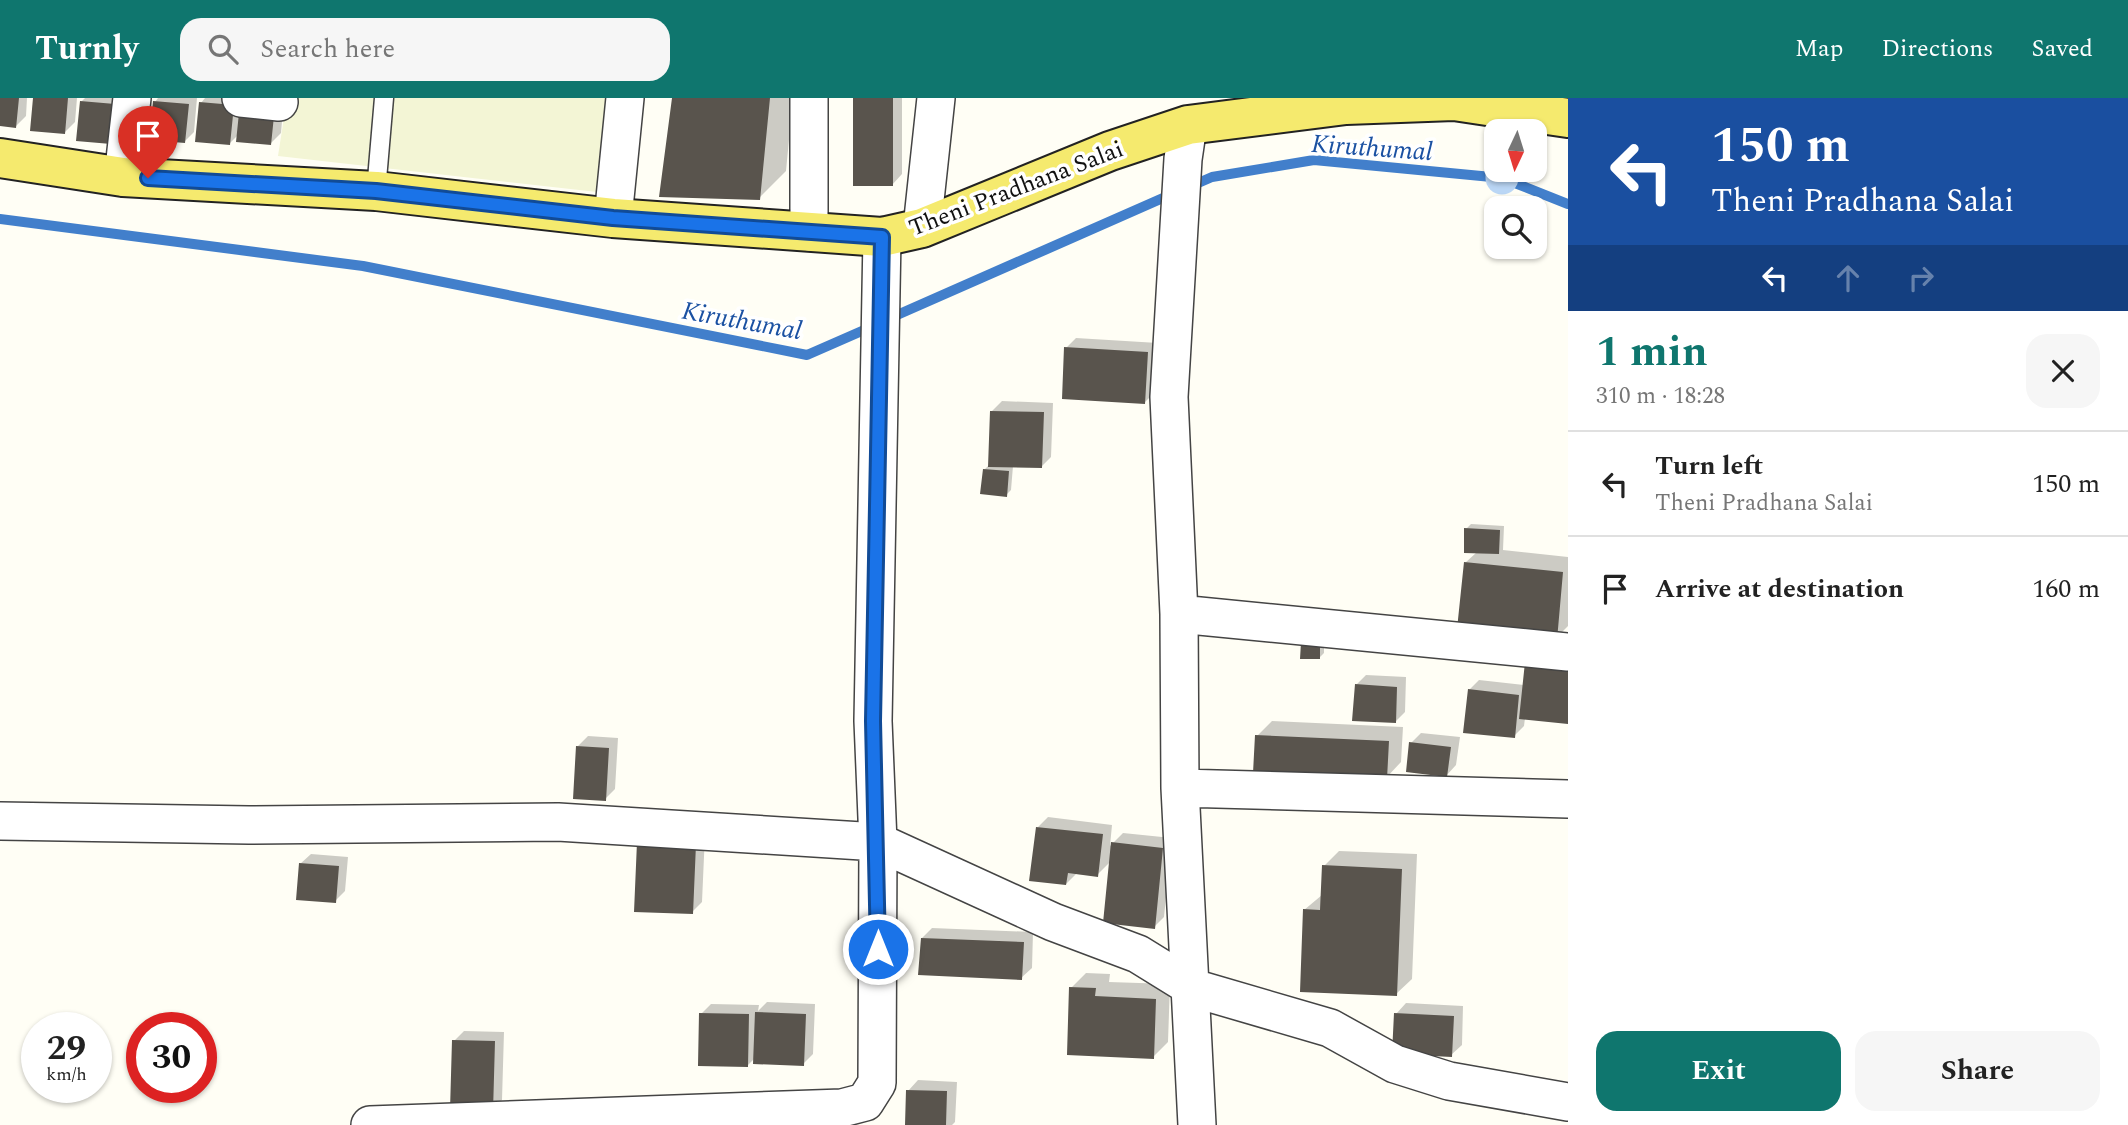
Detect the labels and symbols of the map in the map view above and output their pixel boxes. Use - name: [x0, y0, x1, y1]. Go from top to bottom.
- pin: [118, 106, 178, 178]
- north arrow: [1484, 119, 1547, 182]
- water label: Kiruthumal: [1310, 124, 1434, 172]
- street label: Theni Pradhana Salai: [904, 131, 1129, 246]
- water label: Kiruthumal: [679, 291, 805, 351]
- position arrow: [841, 912, 915, 986]
- speed limit sign: 30: [126, 1012, 217, 1103]

